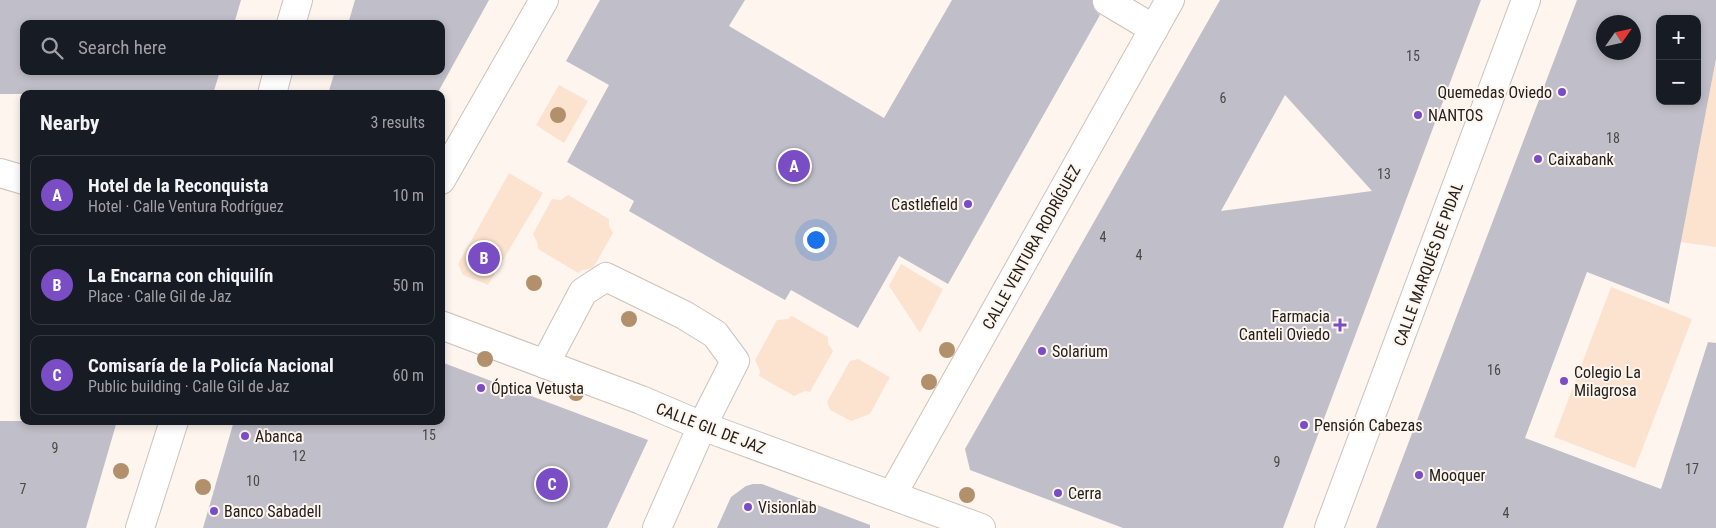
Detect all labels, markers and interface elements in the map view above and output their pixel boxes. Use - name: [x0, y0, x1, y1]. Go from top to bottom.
- north arrow: [1596, 15, 1641, 60]
- map controls: [1656, 15, 1701, 105]
- button: +: [1656, 15, 1701, 60]
- search box: [20, 20, 445, 75]
- icon: search: [38, 34, 66, 62]
- text: Search here: [78, 36, 166, 59]
- house number: 15: [1406, 48, 1420, 64]
- button: −: [1656, 60, 1701, 105]
- place label: Quemedas Oviedo: [1437, 83, 1552, 102]
- marker: Quemedas Oviedo: [1556, 86, 1568, 98]
- house number: 6: [1220, 90, 1227, 106]
- place label: NANTOS: [1428, 106, 1483, 125]
- marker: NANTOS: [1412, 109, 1424, 121]
- text: Nearby: [40, 111, 99, 135]
- text: 3 results: [370, 113, 425, 132]
- house number: 18: [1606, 130, 1620, 146]
- pin: A: [778, 147, 810, 185]
- place label: Caixabank: [1548, 150, 1614, 169]
- marker: Caixabank: [1532, 153, 1544, 165]
- street label: CALLE VENTURA RODRÍGUEZ: [978, 162, 1085, 333]
- house number: 13: [1377, 166, 1391, 182]
- text: Hotel de la Reconquista: [88, 174, 268, 197]
- street label: CALLE MARQUÉS DE PIDAL: [1390, 179, 1467, 349]
- text: A: [52, 186, 62, 205]
- text: 10 m: [392, 186, 424, 205]
- place label: Castlefield: [891, 195, 958, 214]
- text: Hotel · Calle Ventura Rodríguez: [88, 197, 284, 216]
- marker: Castlefield: [962, 198, 974, 210]
- your location: [803, 227, 829, 253]
- house number: 4: [1100, 229, 1107, 245]
- pin: B: [468, 239, 500, 277]
- house number: 4: [1136, 247, 1143, 263]
- text: La Encarna con chiquilín: [88, 264, 273, 287]
- text: B: [53, 276, 61, 295]
- text: 50 m: [392, 276, 424, 295]
- text: Place · Calle Gil de Jaz: [88, 287, 232, 306]
- place label: Farmacia Canteli Oviedo: [1239, 307, 1330, 344]
- marker: Farmacia Canteli Oviedo: [1334, 319, 1346, 331]
- place label: Solarium: [1052, 342, 1108, 361]
- marker: Solarium: [1036, 345, 1048, 357]
- text: Comisaría de la Policía Nacional: [88, 354, 334, 377]
- house number: 16: [1487, 362, 1501, 378]
- place label: Colegio La Milagrosa: [1574, 363, 1641, 400]
- text: C: [52, 366, 62, 385]
- text: 60 m: [392, 366, 424, 385]
- marker: Colegio La Milagrosa: [1558, 375, 1570, 387]
- text: Public building · Calle Gil de Jaz: [88, 377, 290, 396]
- place label: Óptica Vetusta: [491, 378, 584, 398]
- marker: Óptica Vetusta: [475, 382, 487, 394]
- street label: CALLE GIL DE JAZ: [653, 399, 768, 458]
- place label: Pensión Cabezas: [1314, 416, 1423, 435]
- marker: Pensión Cabezas: [1298, 419, 1310, 431]
- place label: Abanca: [255, 427, 303, 446]
- house number: 15: [422, 427, 436, 443]
- marker: Abanca: [239, 430, 251, 442]
- house number: 9: [52, 440, 58, 456]
- house number: 12: [292, 448, 306, 464]
- house number: 9: [1274, 454, 1280, 470]
- house number: 17: [1685, 461, 1699, 477]
- pin: C: [536, 465, 568, 503]
- place label: Mooquer: [1429, 466, 1485, 485]
- marker: Mooquer: [1413, 469, 1425, 481]
- house number: 10: [246, 473, 260, 489]
- house number: 7: [20, 481, 27, 497]
- place label: Cerra: [1068, 484, 1102, 503]
- marker: Cerra: [1052, 487, 1064, 499]
- place label: Visionlab: [758, 498, 817, 517]
- marker: Visionlab: [742, 501, 754, 513]
- place label: Banco Sabadell: [224, 502, 322, 521]
- marker: Banco Sabadell: [208, 505, 220, 517]
- house number: 4: [1503, 505, 1510, 521]

